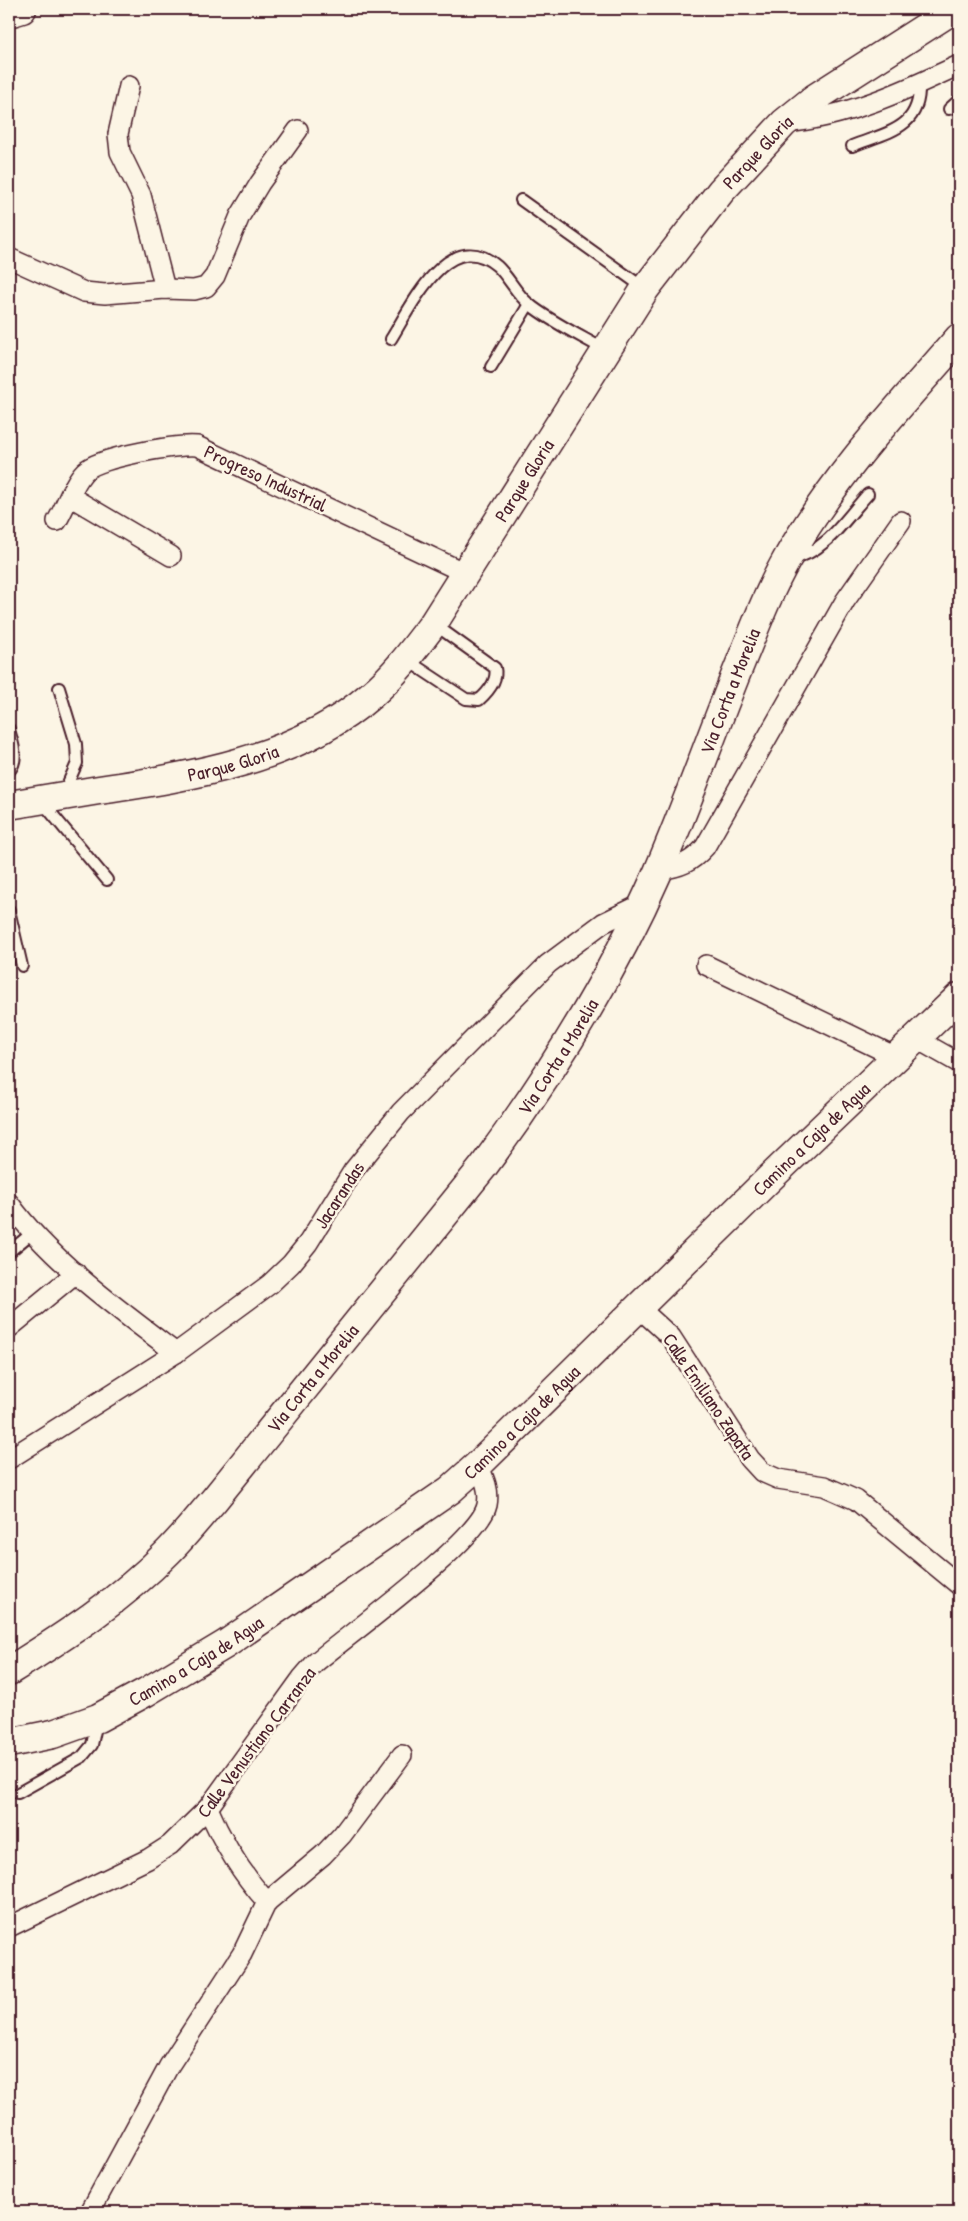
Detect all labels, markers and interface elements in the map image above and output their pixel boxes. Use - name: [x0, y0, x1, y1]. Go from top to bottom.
- street label: Parque Gloria: [716, 108, 798, 195]
- street label: Parque Gloria: [488, 434, 560, 527]
- street label: Progreso Industrial: [200, 438, 333, 518]
- street label: Via Corta a Morelia: [693, 624, 766, 758]
- street label: Parque Gloria: [185, 737, 283, 788]
- street label: Via Corta a Morelia: [511, 993, 605, 1120]
- street label: Camino a Caja de Agua: [746, 1076, 876, 1201]
- street label: Jacarandas: [308, 1157, 370, 1233]
- street label: Via Corta a Morelia: [260, 1318, 365, 1438]
- street label: Calle Emiliano Zapata: [657, 1328, 761, 1465]
- street label: Camino a Caja de Agua: [458, 1359, 586, 1485]
- street label: Camino a Caja de Agua: [124, 1609, 269, 1712]
- street label: Calle Venustiano Carranza: [191, 1661, 322, 1823]

